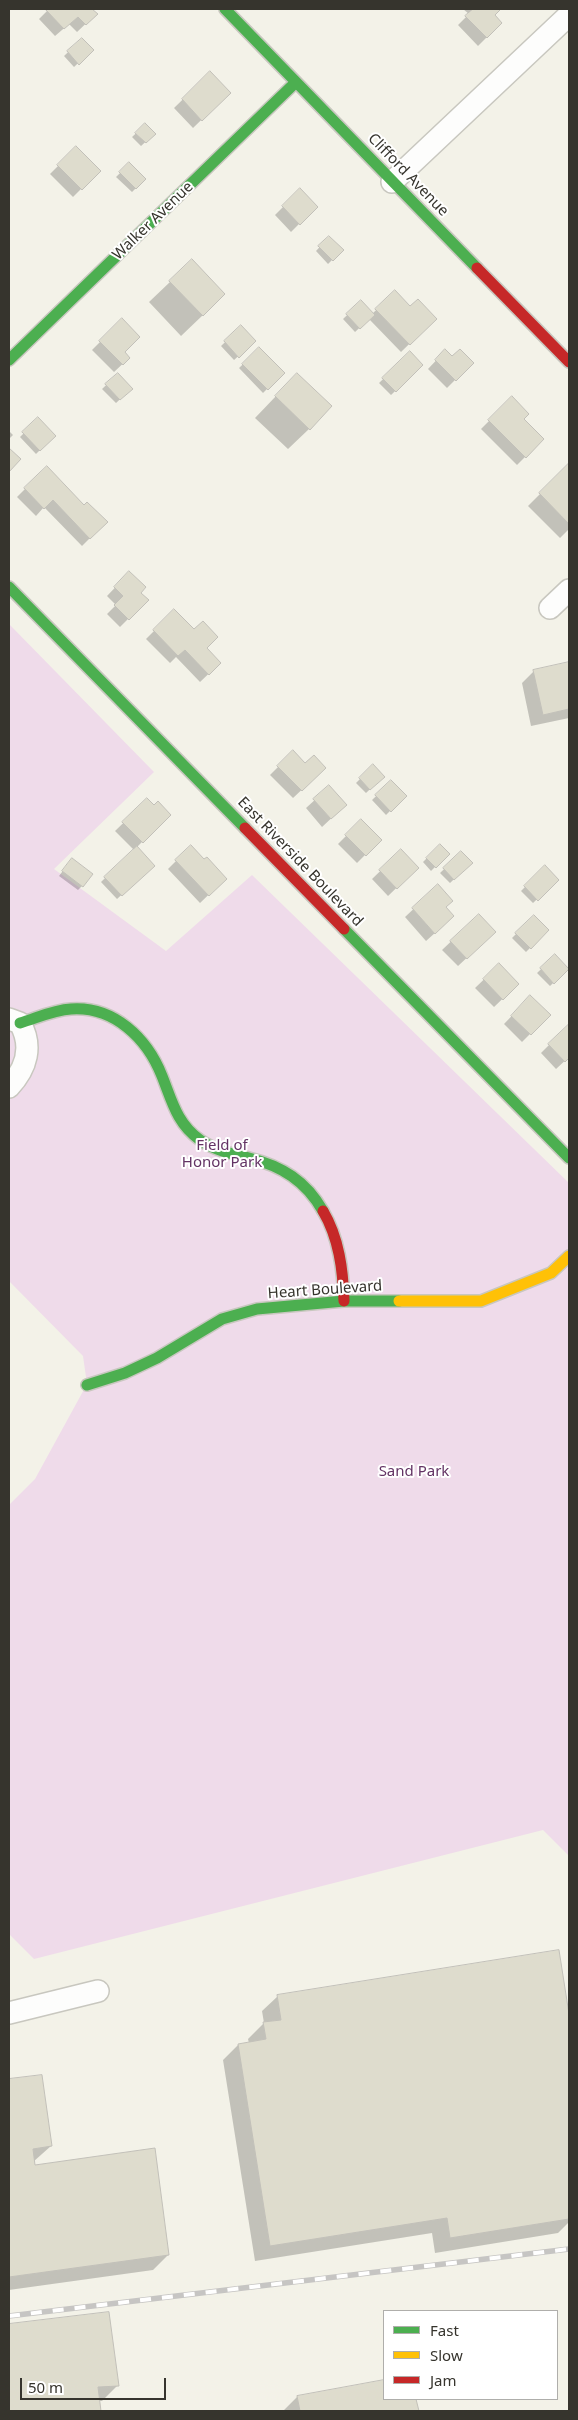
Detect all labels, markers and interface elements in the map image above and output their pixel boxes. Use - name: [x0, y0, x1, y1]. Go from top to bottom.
- street label: Clifford Avenue: [364, 130, 452, 220]
- street label: Walker Avenue: [109, 178, 197, 264]
- street label: East Riverside Boulevard: [234, 794, 366, 930]
- park label: Field of Honor Park: [182, 1137, 262, 1172]
- street label: Heart Boulevard: [267, 1277, 383, 1303]
- park label: Sand Park: [379, 1463, 449, 1481]
- legend: [383, 2310, 558, 2400]
- text: Fast: [430, 2320, 459, 2340]
- text: Slow: [430, 2345, 463, 2365]
- scale bar: [22, 2368, 169, 2400]
- text: Jam: [430, 2370, 457, 2390]
- text: 50 m: [28, 2377, 63, 2397]

